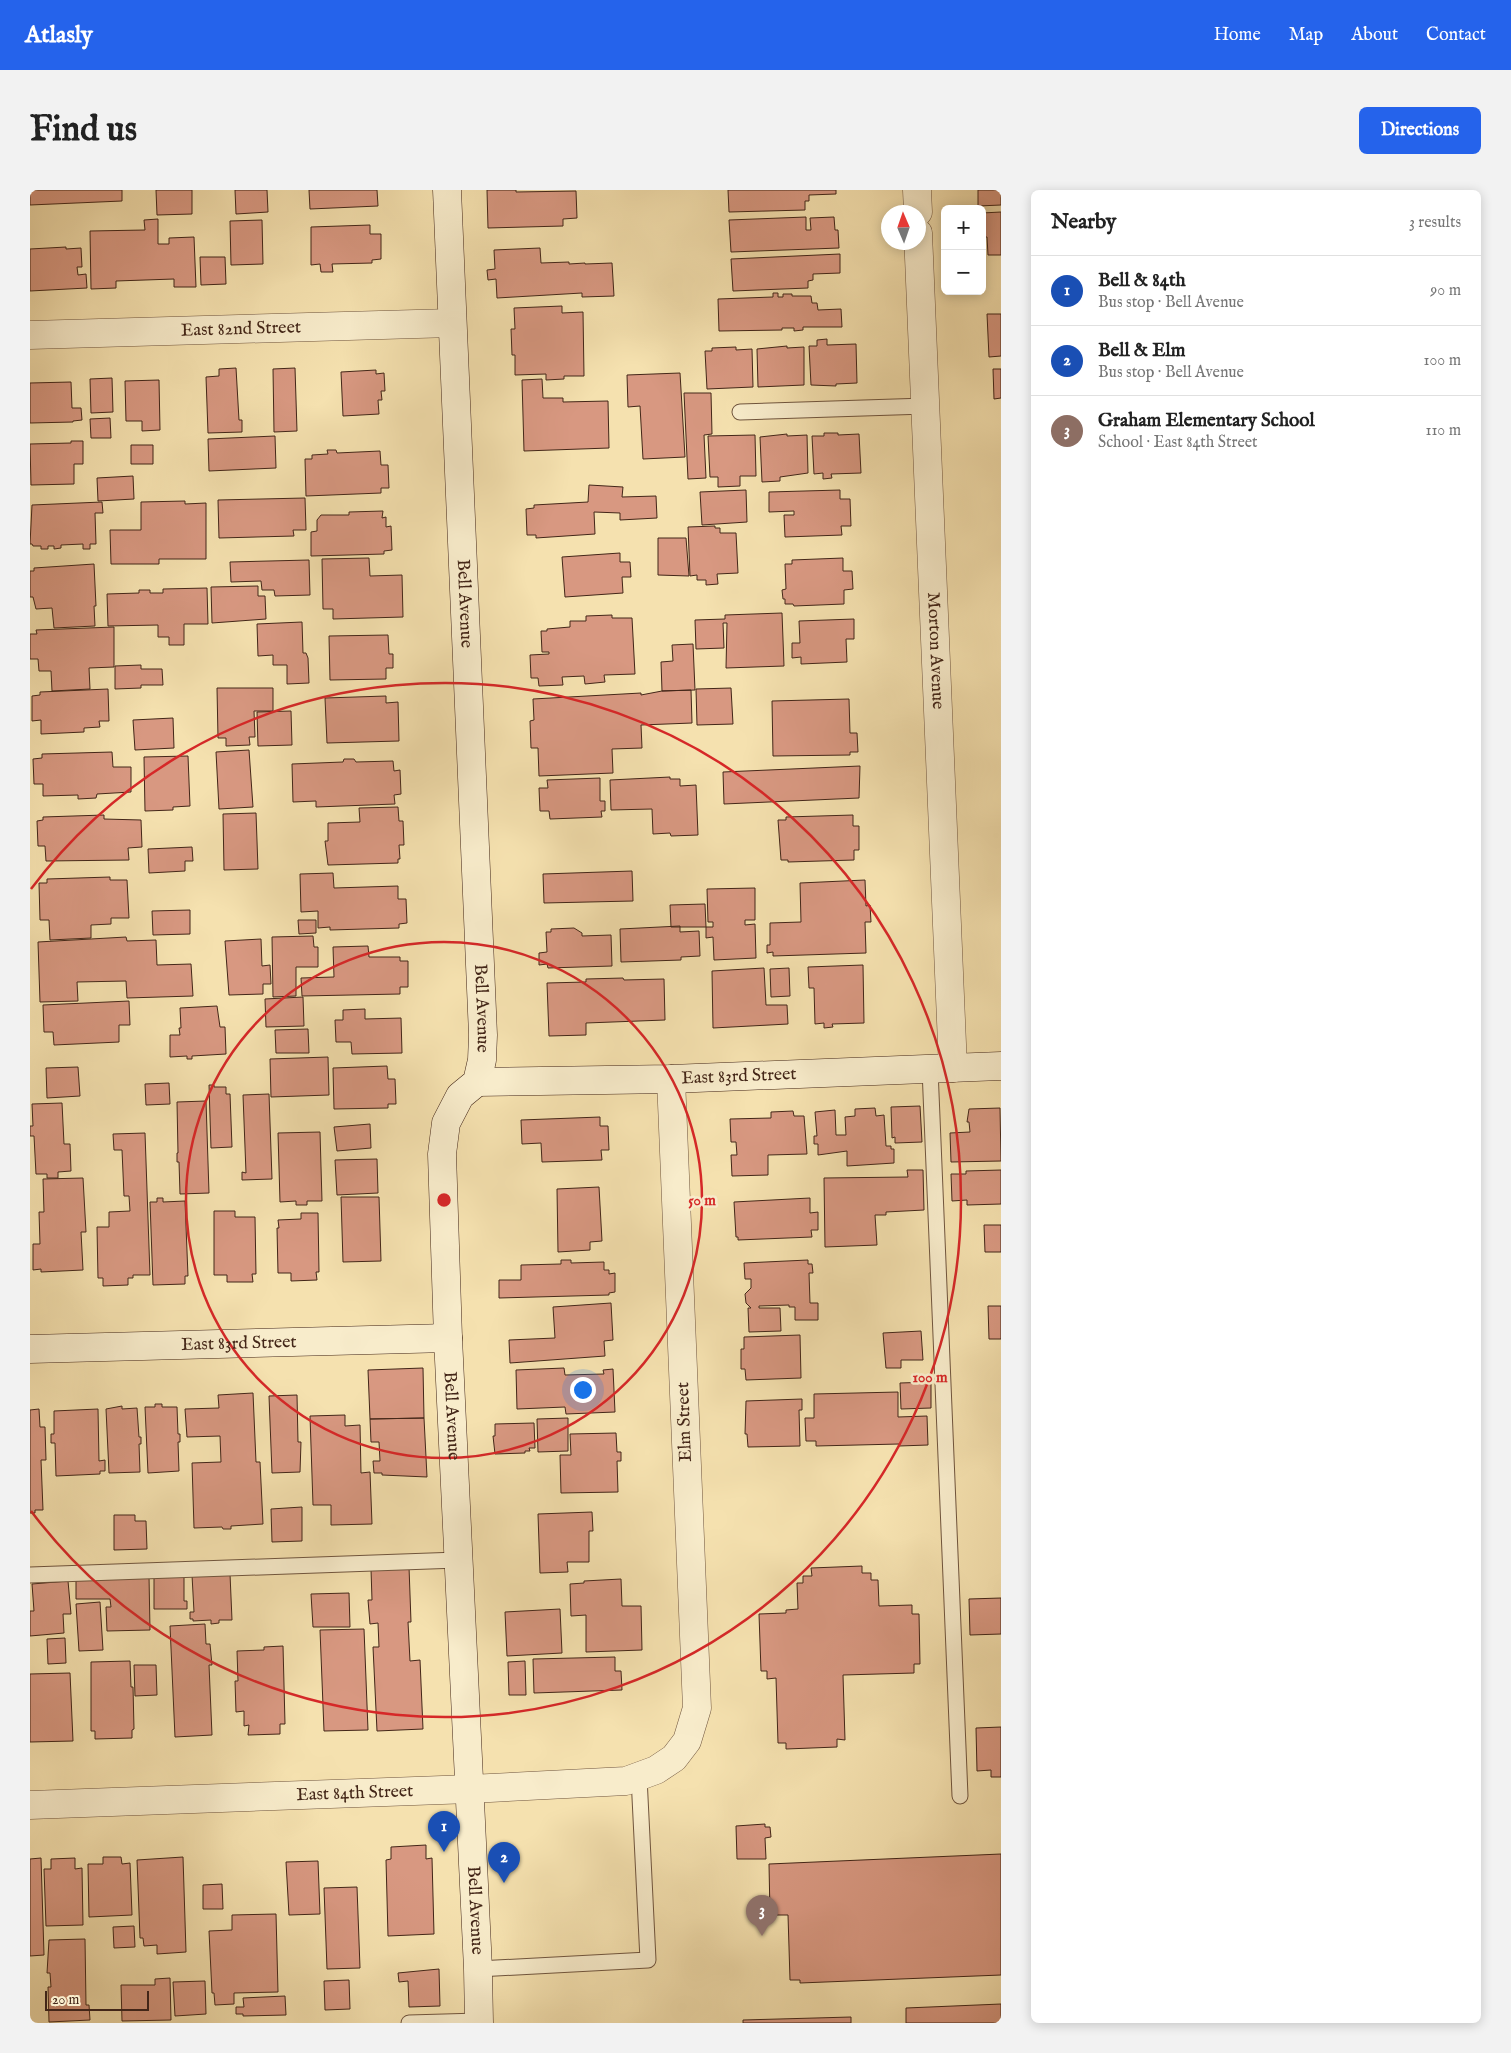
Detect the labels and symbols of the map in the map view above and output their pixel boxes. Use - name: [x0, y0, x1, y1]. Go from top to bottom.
- north arrow: [881, 205, 926, 250]
- street label: East 82nd Street: [181, 316, 301, 342]
- street label: Bell Avenue: [451, 559, 478, 649]
- street label: Morton Avenue: [922, 592, 949, 710]
- street label: Bell Avenue: [468, 963, 495, 1053]
- street label: East 83rd Street: [681, 1063, 797, 1090]
- centre of rings: [435, 1191, 453, 1209]
- text: 50 m: [688, 1191, 716, 1210]
- street label: East 83rd Street: [181, 1330, 297, 1357]
- text: 100 m: [912, 1368, 948, 1387]
- street label: Bell Avenue: [438, 1371, 465, 1461]
- your location: [570, 1377, 596, 1403]
- street label: Elm Street: [672, 1382, 698, 1462]
- street label: East 84th Street: [296, 1780, 414, 1807]
- pin: 1: [428, 1811, 460, 1852]
- pin: 2: [488, 1842, 520, 1883]
- street label: Bell Avenue: [462, 1865, 489, 1955]
- pin: 3: [746, 1895, 778, 1936]
- scale bar: [45, 1988, 149, 2011]

